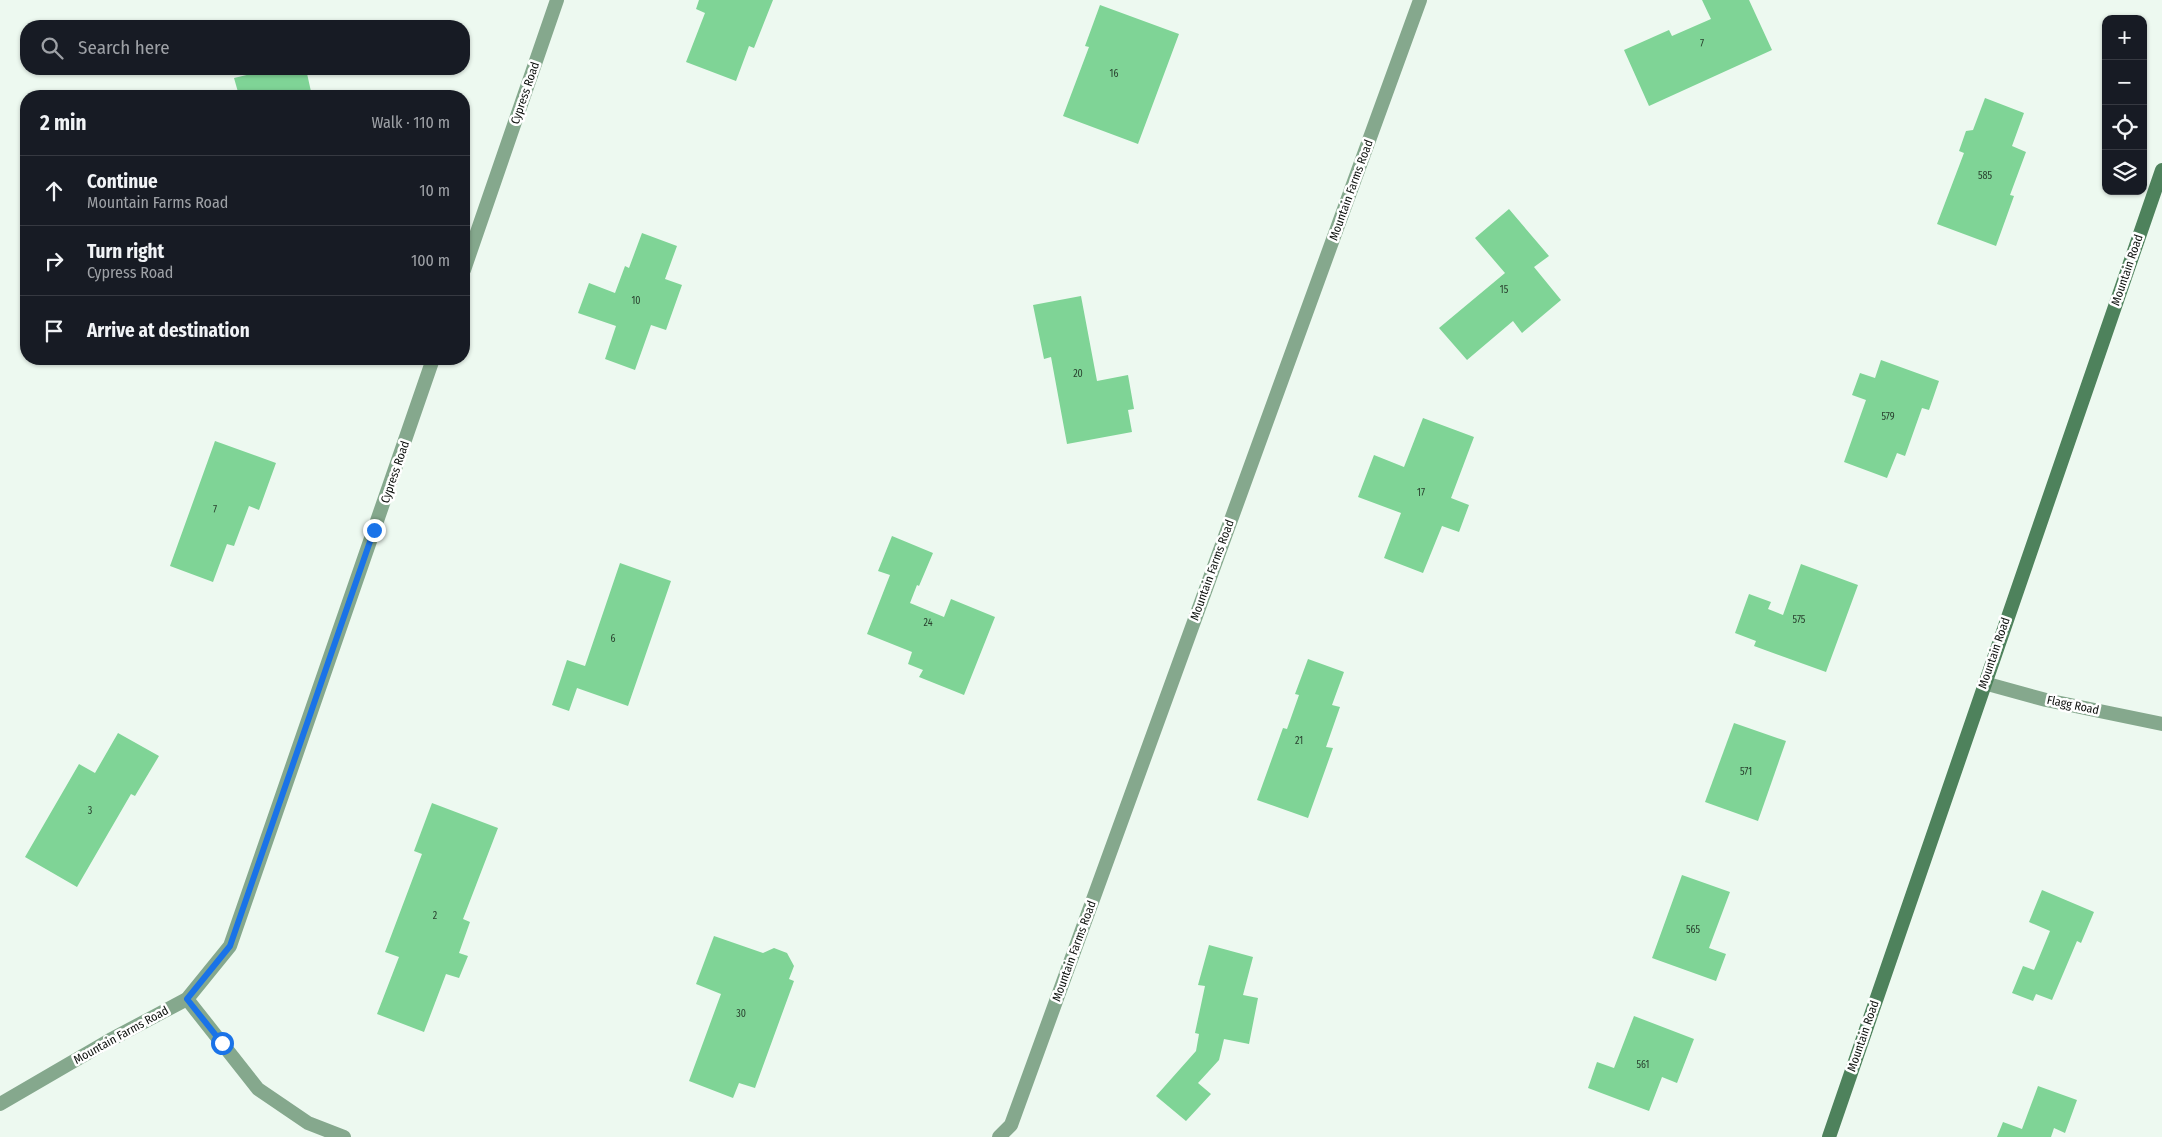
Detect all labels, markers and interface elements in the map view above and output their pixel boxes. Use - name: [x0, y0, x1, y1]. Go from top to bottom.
- map controls: [2102, 15, 2147, 195]
- button: +: [2102, 15, 2147, 60]
- search box: [20, 20, 470, 75]
- icon: search: [38, 34, 66, 62]
- text: Search here: [78, 36, 170, 59]
- house number: 7: [1700, 38, 1704, 50]
- street label: Cypress Road: [508, 60, 542, 126]
- button: −: [2102, 60, 2147, 105]
- house number: 16: [1110, 68, 1118, 80]
- button: locate: [2102, 105, 2147, 150]
- text: 2 min: [40, 110, 87, 136]
- text: Walk · 110 m: [372, 113, 450, 132]
- street label: Mountain Farms Road: [1326, 138, 1376, 242]
- button: layers: [2102, 150, 2147, 195]
- text: Continue: [87, 170, 158, 193]
- house number: 585: [1978, 170, 1992, 182]
- icon: ahead: [40, 177, 68, 205]
- text: 10 m: [419, 181, 450, 200]
- text: Mountain Farms Road: [87, 193, 228, 212]
- street label: Mountain Road: [2108, 233, 2146, 307]
- text: Turn right: [87, 240, 164, 263]
- icon: right: [40, 247, 68, 275]
- text: 100 m: [411, 251, 450, 270]
- text: Cypress Road: [87, 263, 173, 282]
- house number: 15: [1500, 284, 1509, 296]
- house number: 10: [631, 295, 641, 307]
- icon: arrive: [40, 317, 68, 345]
- text: Arrive at destination: [87, 319, 250, 342]
- house number: 20: [1073, 368, 1083, 380]
- house number: 579: [1881, 411, 1895, 423]
- street label: Cypress Road: [378, 439, 412, 505]
- house number: 17: [1417, 487, 1425, 499]
- house number: 7: [213, 504, 217, 516]
- street label: Mountain Farms Road: [1187, 518, 1237, 622]
- route end: [363, 519, 386, 542]
- house number: 575: [1793, 614, 1806, 626]
- street label: Mountain Road: [1975, 616, 2013, 690]
- house number: 24: [923, 617, 933, 629]
- house number: 6: [611, 633, 616, 645]
- street label: Flagg Road: [2046, 693, 2100, 717]
- house number: 21: [1295, 735, 1303, 747]
- house number: 571: [1740, 766, 1752, 778]
- house number: 3: [88, 805, 93, 817]
- street label: Mountain Farms Road: [1049, 899, 1099, 1003]
- house number: 2: [433, 910, 438, 922]
- house number: 565: [1686, 924, 1700, 936]
- street label: Mountain Road: [1844, 999, 1882, 1073]
- street label: Mountain Farms Road: [71, 1003, 171, 1067]
- house number: 30: [736, 1008, 746, 1020]
- route start: [211, 1032, 234, 1055]
- house number: 561: [1637, 1059, 1650, 1071]

